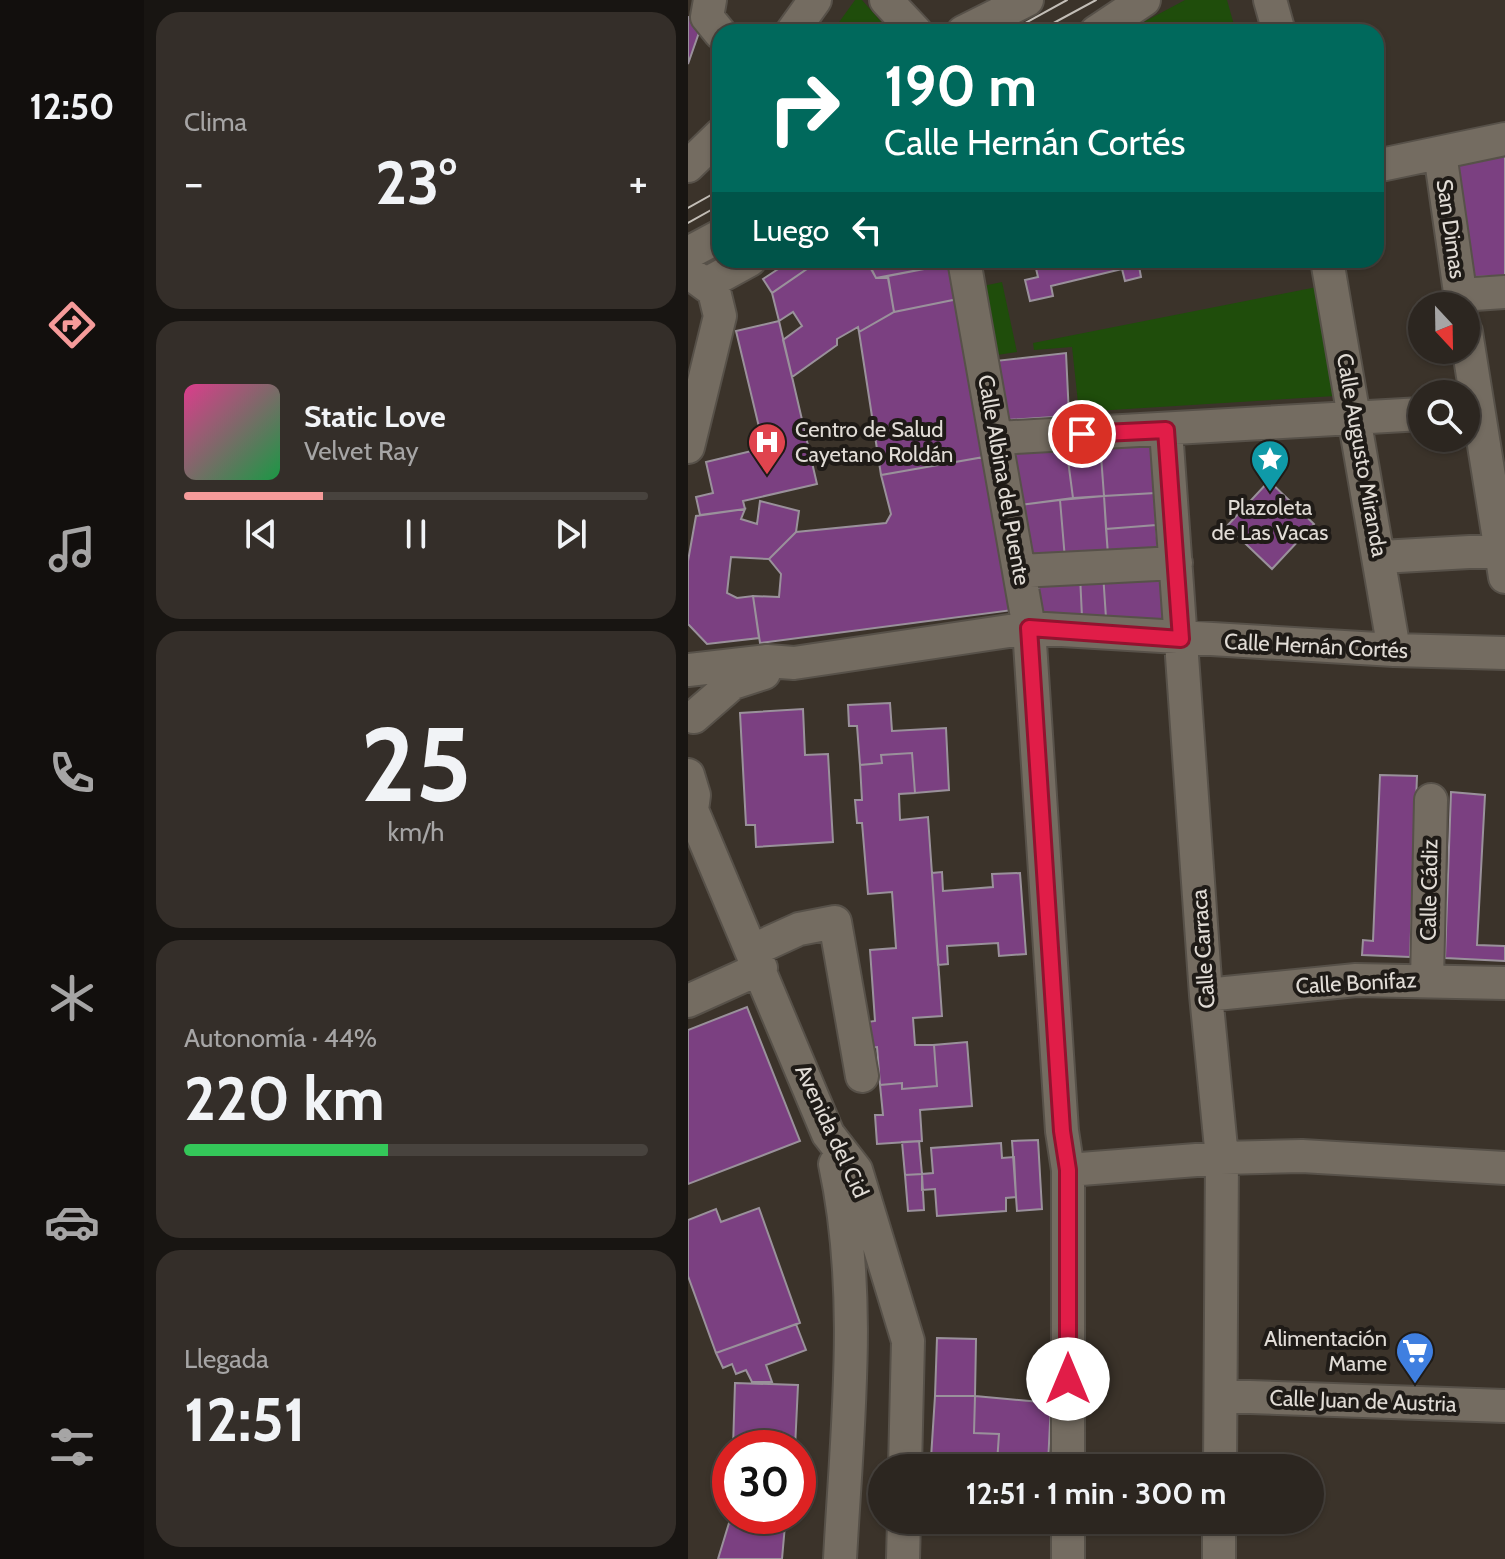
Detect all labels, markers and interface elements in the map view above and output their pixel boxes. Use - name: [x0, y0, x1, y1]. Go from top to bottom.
- text: 190 m: [884, 52, 1037, 120]
- icon: right: [752, 56, 856, 160]
- text: 12:50: [29, 84, 115, 128]
- text: Clima: [184, 106, 247, 138]
- text: Calle Hernán Cortés: [884, 120, 1185, 164]
- text: 23°: [375, 146, 457, 219]
- text: −: [184, 156, 203, 209]
- text: +: [629, 156, 648, 209]
- street label: San Dimas: [1431, 178, 1471, 280]
- icon: left: [845, 208, 889, 252]
- text: Luego: [752, 212, 829, 249]
- north arrow: [1408, 292, 1480, 364]
- map controls: [1408, 292, 1480, 452]
- icon: directions: [44, 297, 100, 353]
- street label: Calle Augusto Miranda: [1331, 351, 1393, 559]
- street label: Calle Albina del Puente: [972, 373, 1036, 587]
- button: search: [1408, 380, 1480, 452]
- text: Static Love: [304, 398, 446, 435]
- pin: [1048, 400, 1116, 468]
- icon: arrive: [1060, 412, 1104, 456]
- place label: Centro de Salud Cayetano Roldán: [795, 416, 953, 468]
- hospital icon: Centro de Salud Cayetano Roldán: [746, 421, 788, 476]
- text: Velvet Ray: [304, 435, 419, 467]
- place icon: Plazoleta de Las Vacas: [1249, 438, 1291, 493]
- place label: Plazoleta de Las Vacas: [1212, 494, 1328, 546]
- icon: previous: [239, 512, 283, 556]
- icon: pause: [394, 512, 438, 556]
- icon: next: [549, 512, 593, 556]
- icon: music: [44, 521, 100, 577]
- street label: Calle Hernán Cortés: [1223, 628, 1409, 664]
- text: 25: [361, 701, 471, 827]
- icon: phone: [44, 745, 100, 801]
- text: km/h: [388, 816, 444, 848]
- street label: Calle Cádiz: [1415, 839, 1443, 941]
- street label: Calle Carraca: [1185, 888, 1221, 1010]
- street label: Calle Bonifaz: [1295, 966, 1417, 1000]
- icon: climate: [44, 970, 100, 1026]
- text: Autonomía · 44%: [184, 1022, 377, 1054]
- street label: Avenida del Cid: [789, 1060, 875, 1202]
- text: 220 km: [184, 1062, 385, 1135]
- icon: car: [44, 1194, 100, 1250]
- place label: Alimentación Mame: [1264, 1325, 1387, 1377]
- supermarket icon: Alimentación Mame: [1394, 1330, 1436, 1385]
- position arrow: [1026, 1337, 1110, 1421]
- text: Llegada: [184, 1343, 269, 1375]
- text: 12:51: [184, 1383, 306, 1456]
- street label: Calle Juan de Austria: [1269, 1384, 1457, 1418]
- icon: filters: [44, 1419, 100, 1475]
- speed limit sign: 30: [712, 1430, 816, 1534]
- text: 12:51 · 1 min · 300 m: [966, 1475, 1226, 1512]

